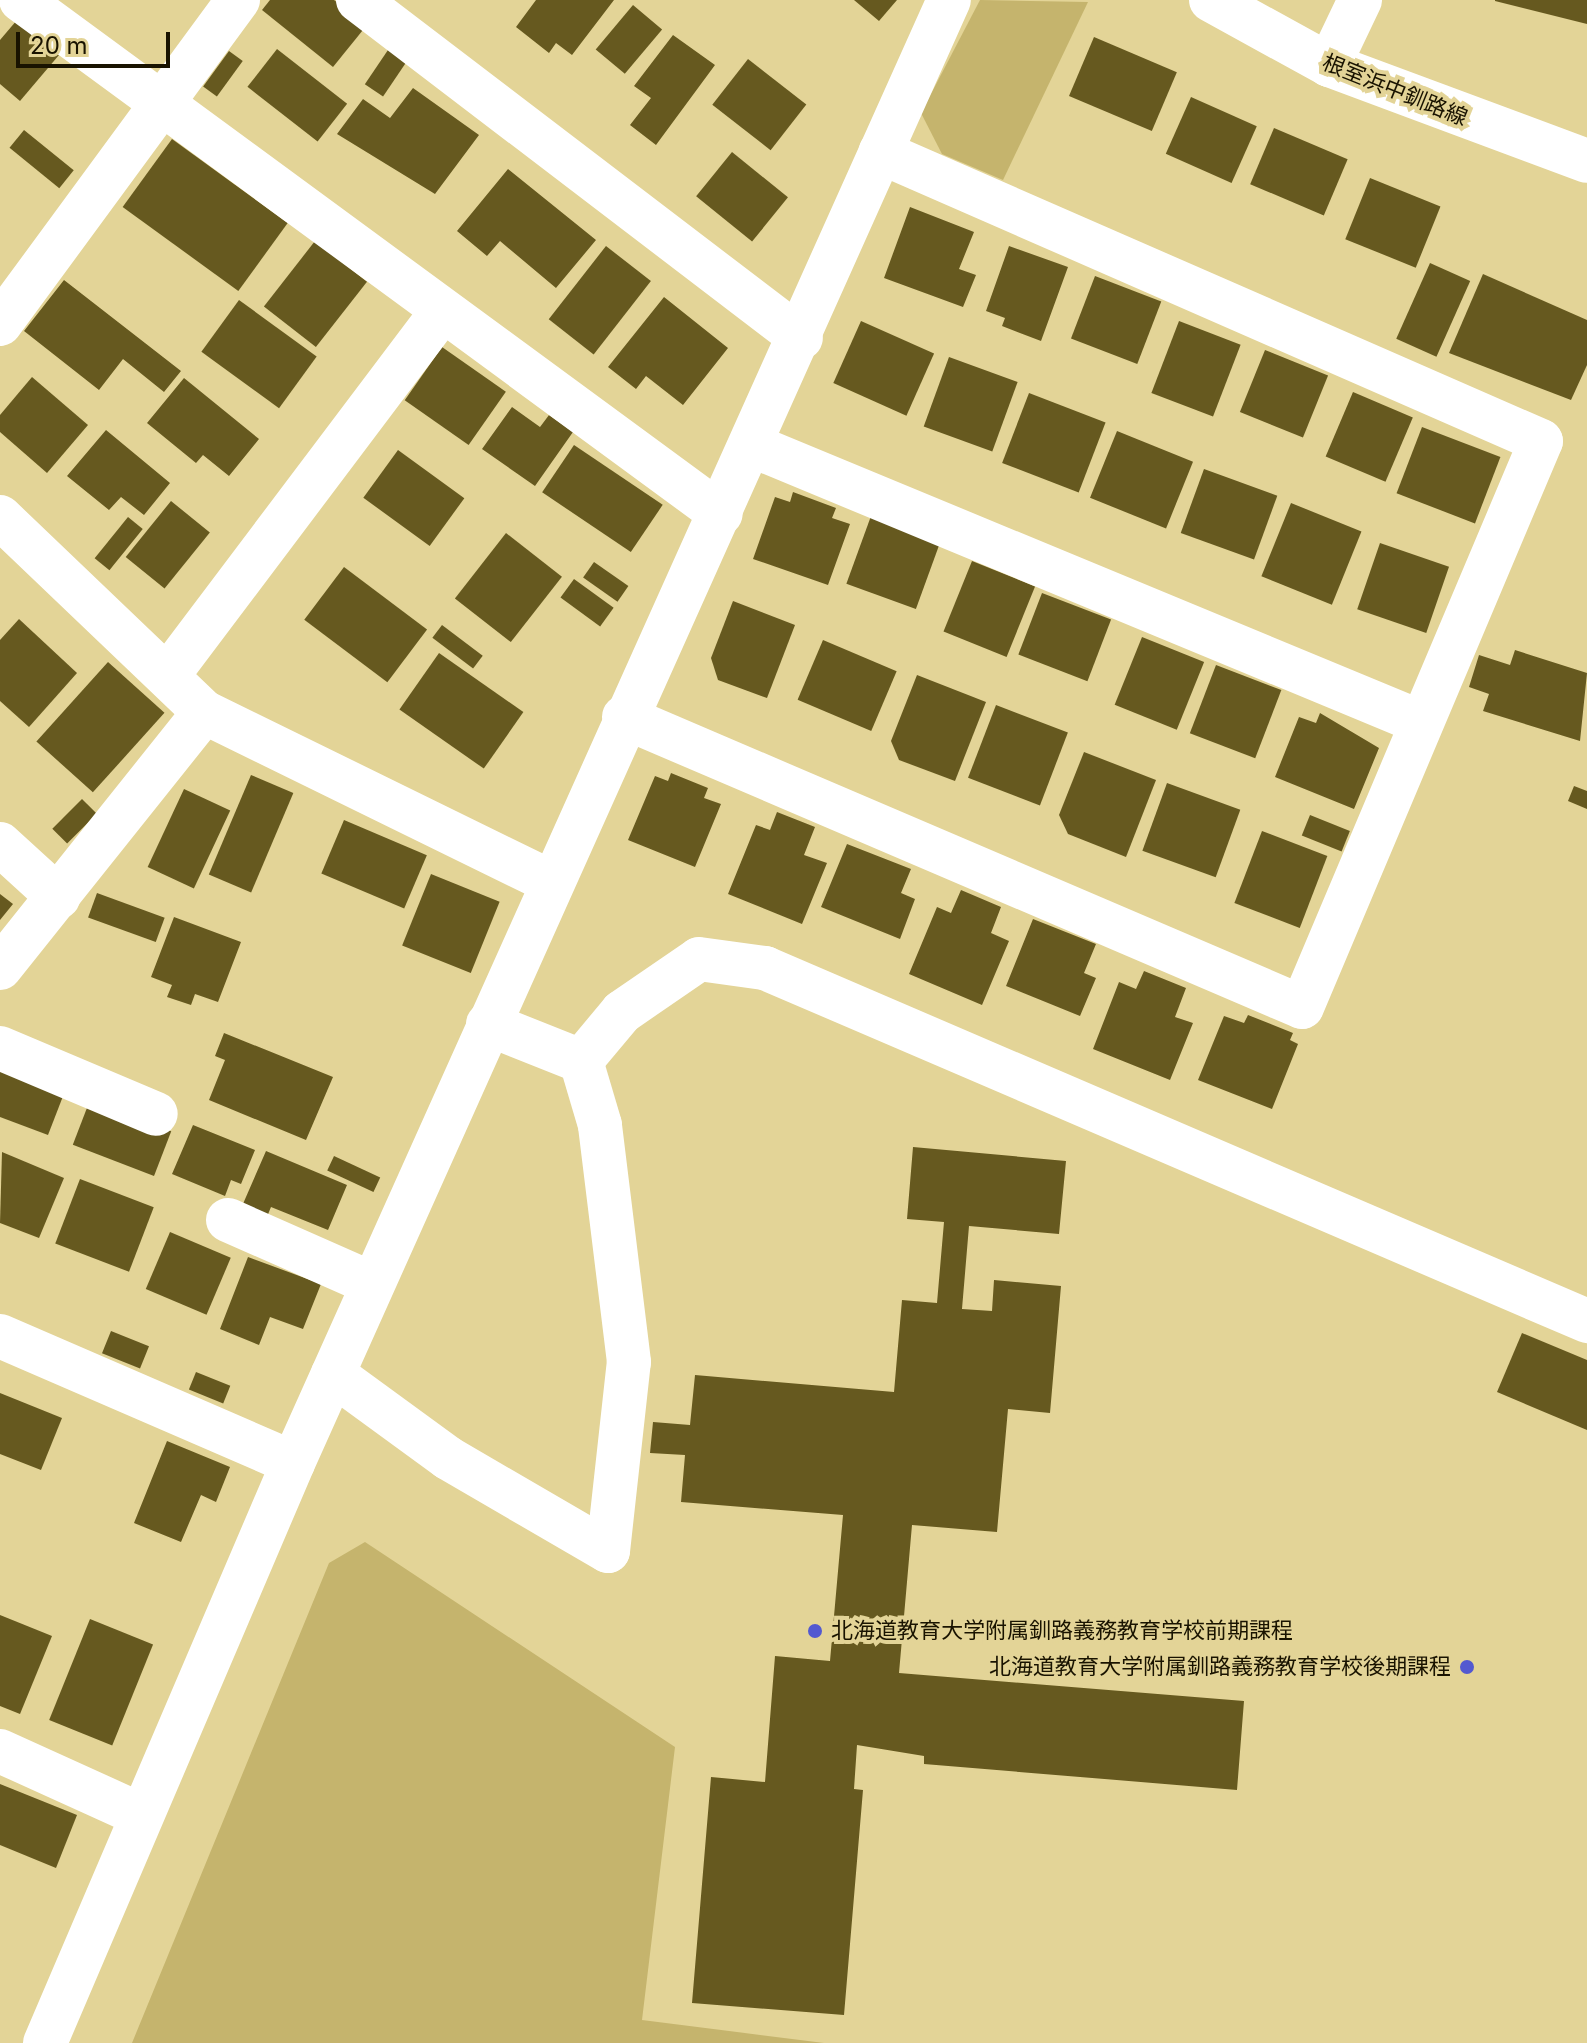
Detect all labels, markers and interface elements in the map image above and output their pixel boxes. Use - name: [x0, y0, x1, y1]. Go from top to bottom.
- scale bar: [20, 16, 174, 66]
- text: 20 m: [30, 31, 88, 60]
- street label: 根室浜中釧路線: [1319, 49, 1471, 131]
- place label: 北海道教育大学附属釧路義務教育学校前期課程: [831, 1618, 1293, 1644]
- marker: 北海道教育大学附属釧路義務教育学校前期課程: [806, 1622, 824, 1640]
- place label: 北海道教育大学附属釧路義務教育学校後期課程: [989, 1654, 1451, 1680]
- marker: 北海道教育大学附属釧路義務教育学校後期課程: [1458, 1658, 1476, 1676]

